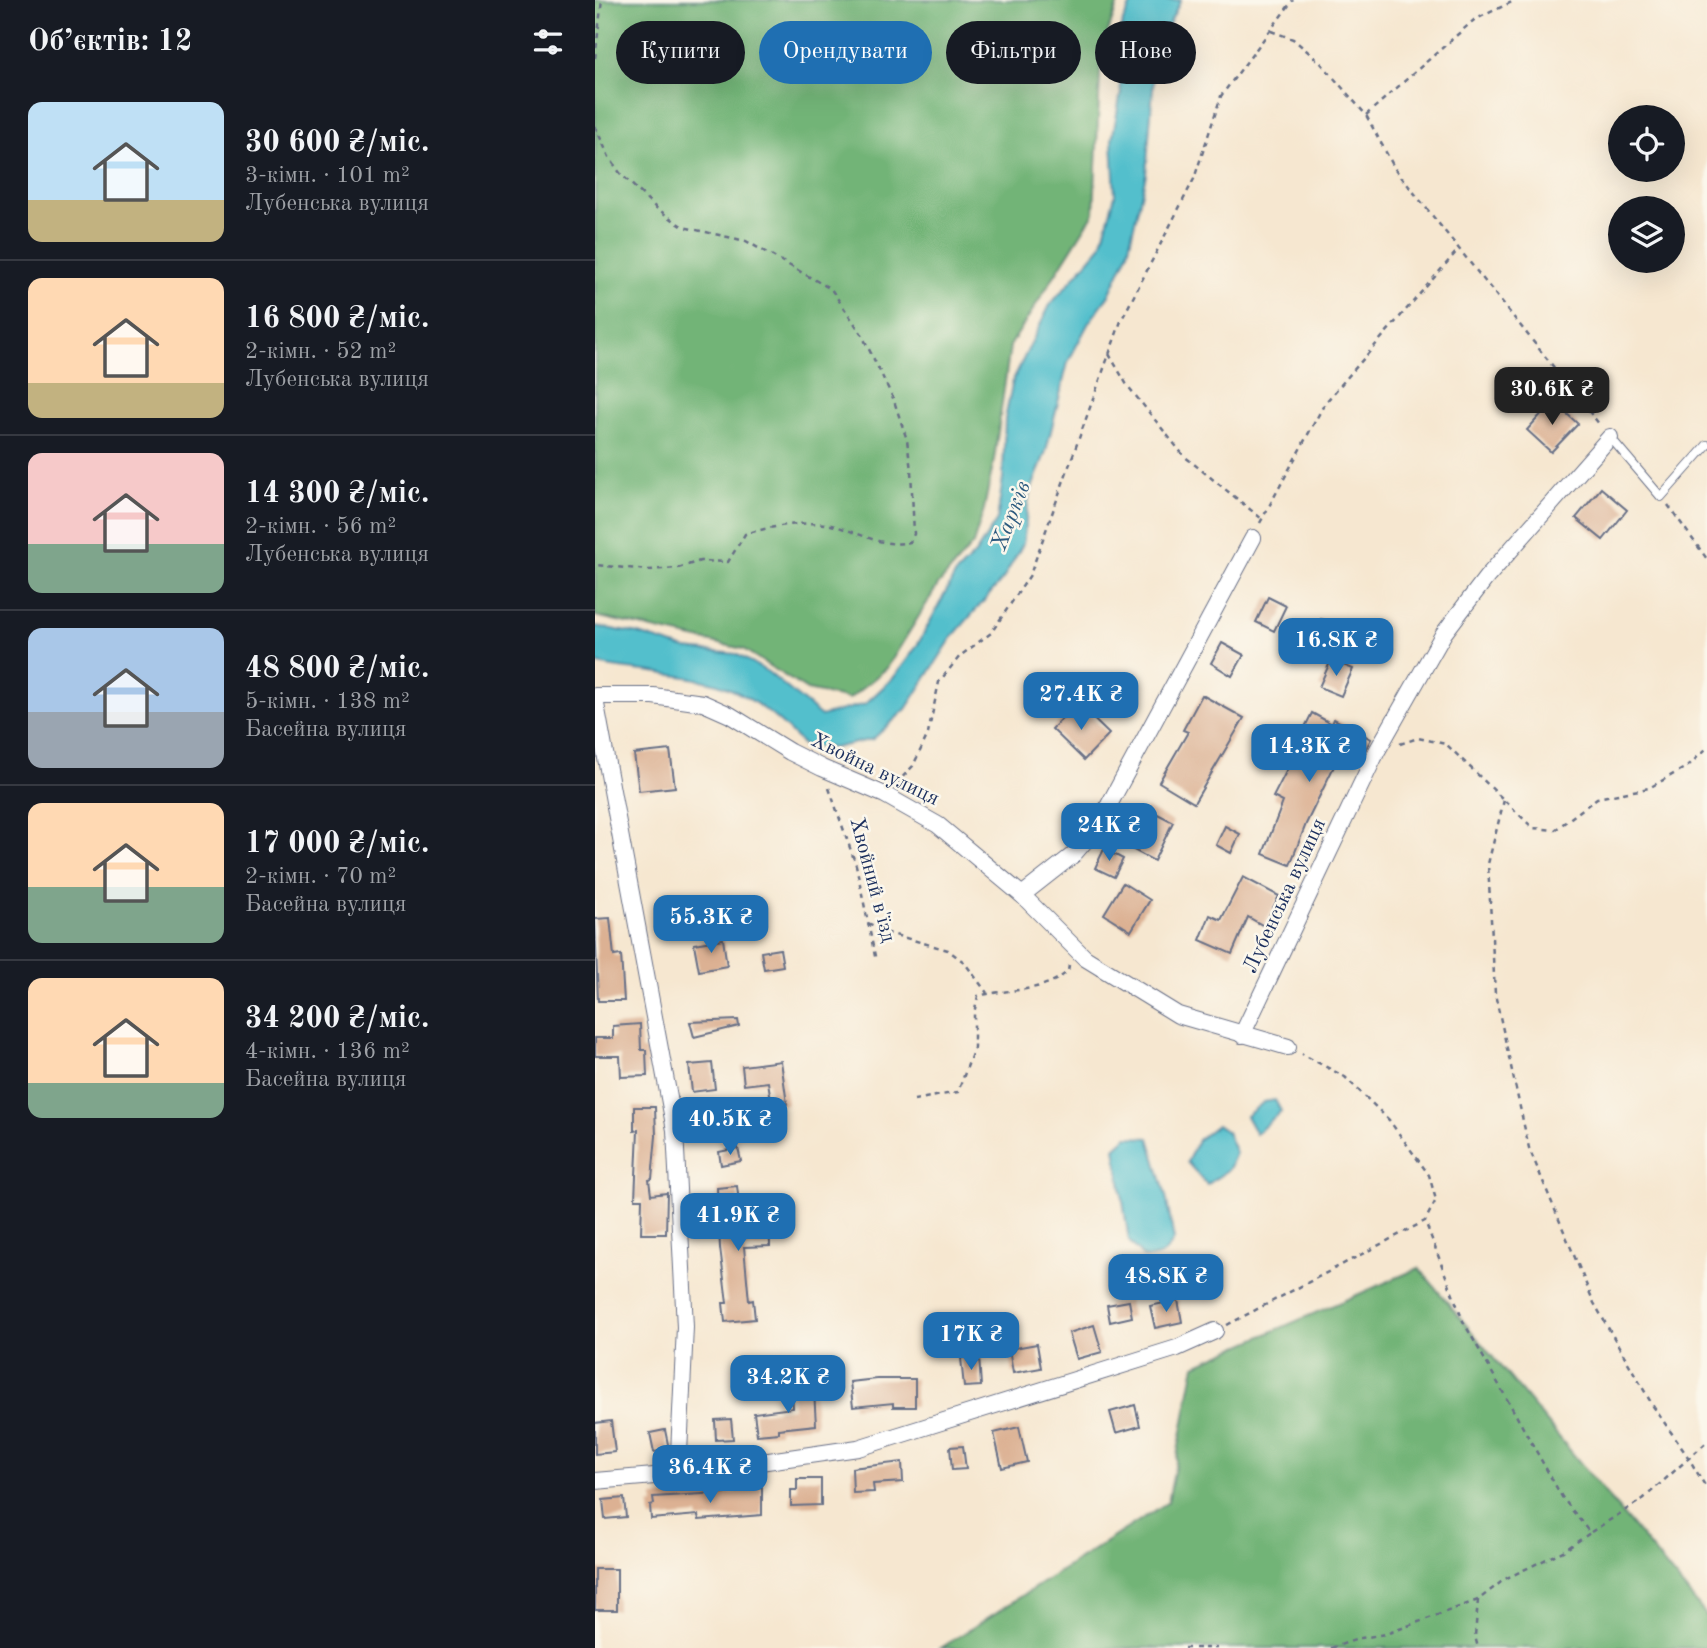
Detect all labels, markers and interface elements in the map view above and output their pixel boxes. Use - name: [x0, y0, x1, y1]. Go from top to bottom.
- chip: Купити: [616, 21, 745, 84]
- chip: Орендувати: [759, 21, 932, 84]
- chip: Фільтри: [946, 21, 1081, 84]
- chip: Нове: [1095, 21, 1196, 84]
- icon: filters: [529, 23, 567, 61]
- text: Об’єктів: 12: [28, 27, 192, 57]
- map controls: [1608, 105, 1685, 273]
- button: locate: [1608, 105, 1685, 182]
- text: 30 600 ₴/міс.: [245, 128, 429, 158]
- icon: home: [84, 130, 168, 214]
- text: 3-кімн. · 101 m²: [245, 164, 410, 187]
- text: Лубeнська вулиця: [245, 192, 429, 215]
- button: layers: [1608, 196, 1685, 273]
- text: 16 800 ₴/міс.: [245, 304, 429, 334]
- icon: home: [84, 306, 168, 390]
- text: 2-кімн. · 52 m²: [245, 340, 396, 363]
- text: Лубeнська вулиця: [245, 368, 429, 391]
- pin: 30.6K ₴: [1487, 368, 1617, 427]
- text: 30.6K ₴: [1510, 378, 1594, 401]
- water label: Харків: [987, 478, 1036, 555]
- text: 14 300 ₴/міс.: [245, 479, 429, 509]
- icon: home: [84, 481, 168, 565]
- text: 2-кімн. · 56 m²: [245, 515, 396, 538]
- text: Лубeнська вулиця: [245, 543, 429, 566]
- pin: 16.8K ₴: [1271, 618, 1401, 678]
- text: 16.8K ₴: [1294, 629, 1378, 652]
- text: 48 800 ₴/міс.: [245, 654, 429, 684]
- icon: home: [84, 656, 168, 740]
- pin: 27.4K ₴: [1016, 672, 1146, 732]
- text: 27.4K ₴: [1039, 683, 1123, 706]
- text: 5-кімн. · 138 m²: [245, 690, 410, 713]
- text: Басейна вулиця: [245, 718, 407, 741]
- pin: 14.3K ₴: [1244, 724, 1374, 784]
- street label: Хвойна вулиця: [808, 730, 942, 810]
- text: 14.3K ₴: [1267, 735, 1351, 758]
- pin: 24K ₴: [1060, 804, 1158, 863]
- text: 24K ₴: [1077, 814, 1141, 837]
- street label: Хвойний в'їзд: [845, 815, 899, 945]
- street label: Лубeнська вулиця: [1240, 815, 1330, 977]
- text: 17 000 ₴/міс.: [245, 829, 429, 859]
- icon: home: [84, 831, 168, 915]
- text: 2-кімн. · 70 m²: [245, 865, 396, 888]
- text: Басейна вулиця: [245, 893, 407, 916]
- pin: 55.3K ₴: [646, 895, 776, 955]
- text: 55.3K ₴: [669, 906, 753, 929]
- text: 34 200 ₴/міс.: [245, 1004, 429, 1034]
- icon: home: [84, 1006, 168, 1090]
- text: 4-кімн. · 136 m²: [245, 1040, 410, 1063]
- text: Басейна вулиця: [245, 1068, 407, 1091]
- pin: 40.5K ₴: [665, 1098, 795, 1157]
- text: 40.5K ₴: [688, 1108, 772, 1131]
- pin: 41.9K ₴: [673, 1194, 803, 1253]
- text: 41.9K ₴: [696, 1204, 780, 1227]
- pin: 48.8K ₴: [1101, 1254, 1231, 1314]
- text: 48.8K ₴: [1124, 1265, 1208, 1288]
- pin: 17K ₴: [922, 1312, 1020, 1372]
- text: 17K ₴: [939, 1323, 1003, 1346]
- pin: 34.2K ₴: [723, 1356, 853, 1415]
- text: 34.2K ₴: [746, 1366, 830, 1389]
- pin: 36.4K ₴: [645, 1446, 775, 1505]
- text: 36.4K ₴: [668, 1456, 752, 1479]

